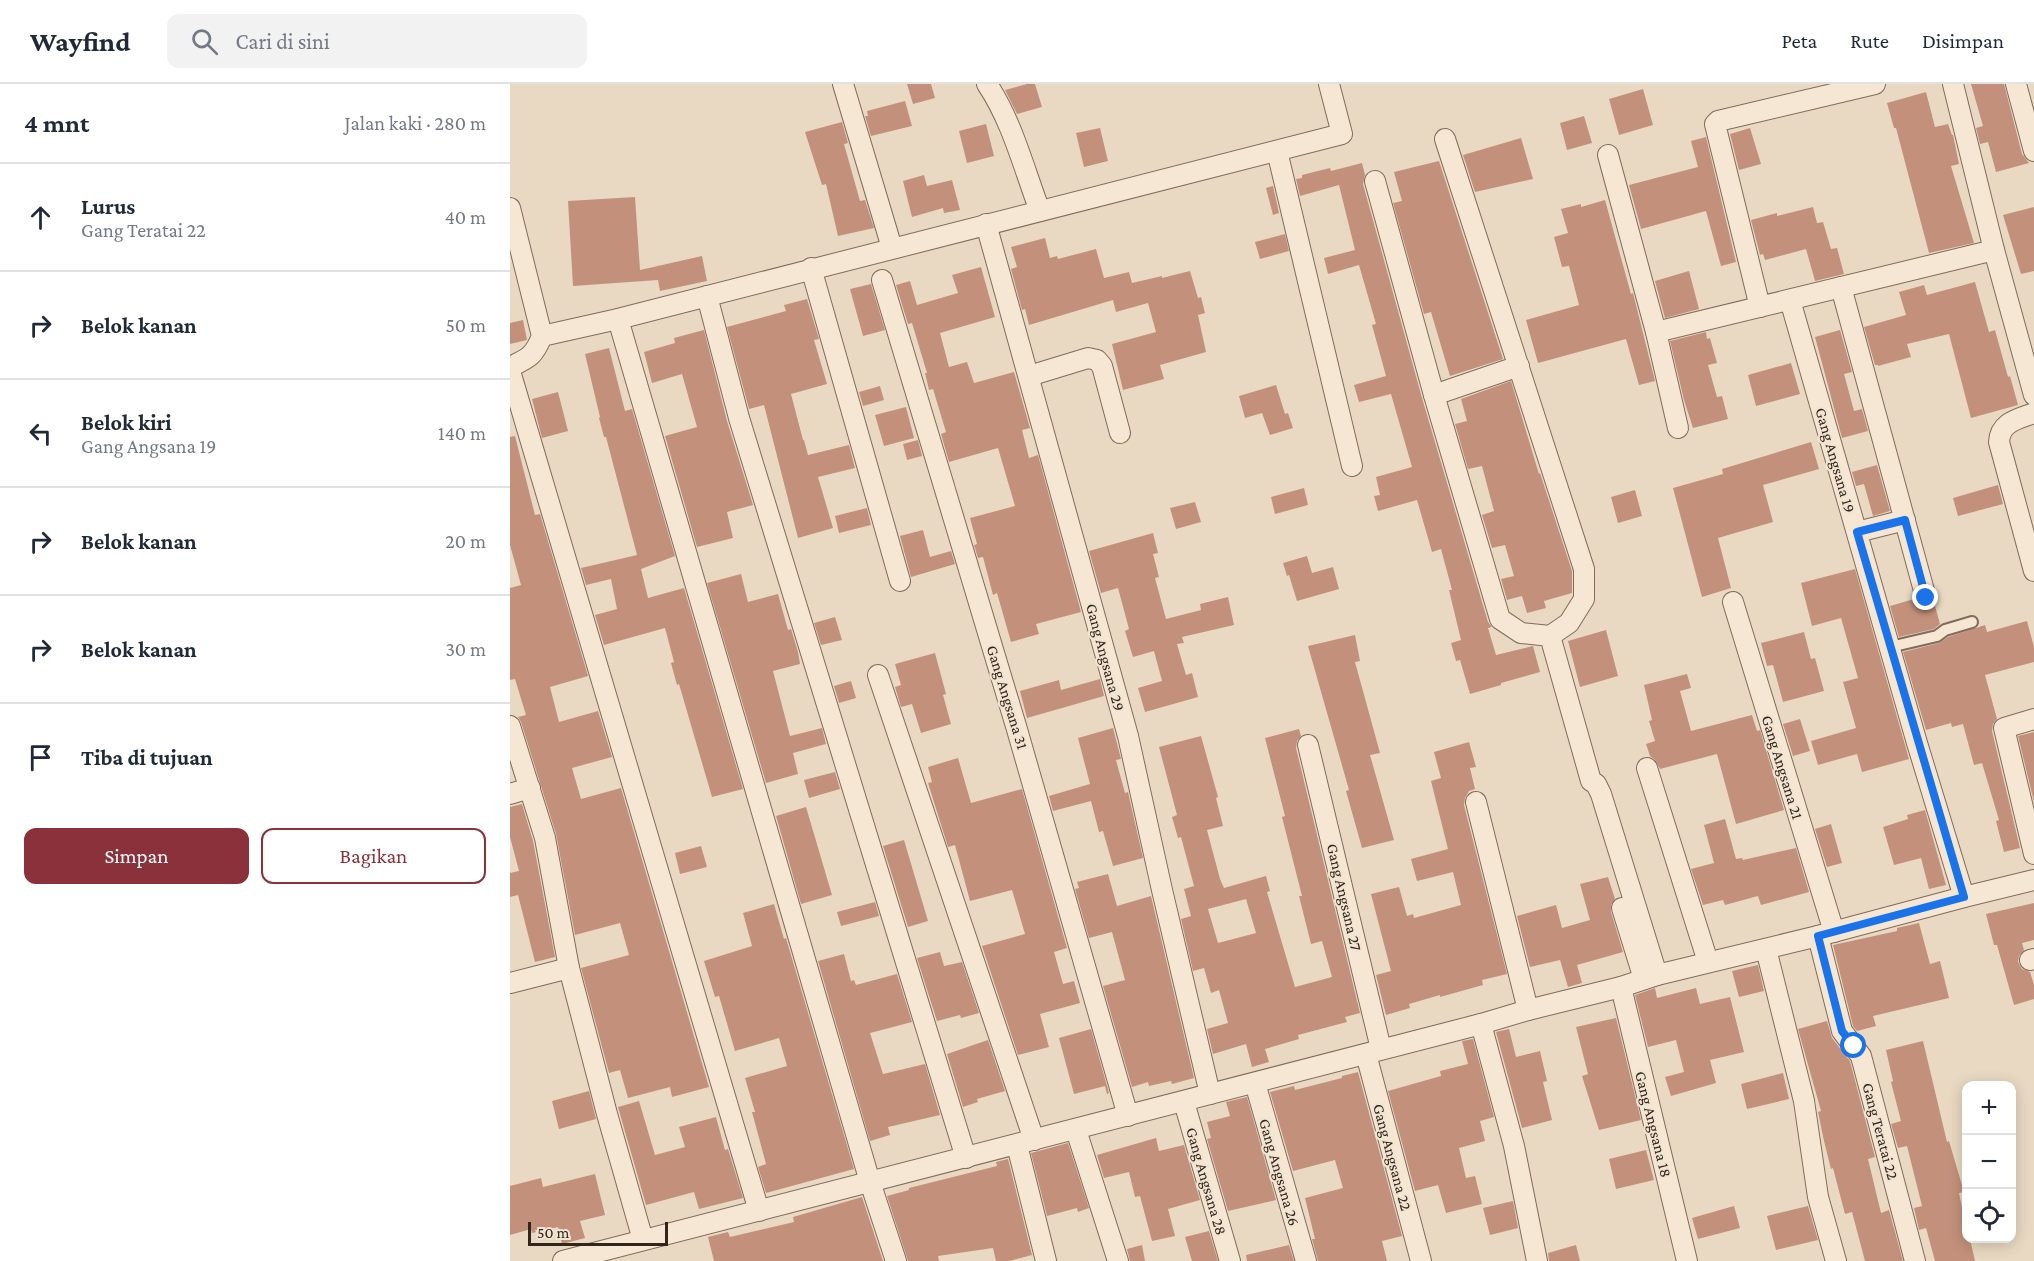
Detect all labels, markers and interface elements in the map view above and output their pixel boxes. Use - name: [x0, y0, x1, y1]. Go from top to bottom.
- search box: [167, 14, 587, 68]
- icon: search: [188, 25, 221, 58]
- text: Wayfind: [30, 26, 131, 57]
- text: Cari di sini: [236, 29, 330, 54]
- text: Peta: [1781, 29, 1817, 53]
- text: Rute: [1850, 29, 1889, 53]
- text: Disimpan: [1922, 29, 2004, 53]
- text: 4 mnt: [24, 109, 89, 138]
- text: Jalan kaki · 280 m: [345, 112, 486, 134]
- text: Lurus: [81, 194, 135, 219]
- icon: ahead: [24, 201, 57, 234]
- text: 40 m: [445, 206, 486, 228]
- text: Gang Teratai 22: [81, 219, 206, 241]
- icon: right: [24, 309, 57, 342]
- text: Belok kanan: [81, 313, 197, 338]
- text: 50 m: [445, 314, 486, 336]
- street label: Gang Angsana 19: [1811, 406, 1859, 515]
- text: Belok kiri: [81, 410, 172, 435]
- icon: left: [24, 417, 57, 450]
- text: 140 m: [438, 422, 486, 444]
- text: Gang Angsana 19: [81, 435, 216, 457]
- icon: right: [24, 525, 57, 558]
- text: Belok kanan: [81, 529, 197, 554]
- text: 20 m: [445, 530, 486, 552]
- route end: [1912, 584, 1938, 610]
- street label: Gang Angsana 29: [1082, 601, 1128, 713]
- icon: right: [24, 633, 57, 666]
- text: Belok kanan: [81, 637, 197, 662]
- text: 30 m: [445, 638, 486, 660]
- street label: Gang Angsana 31: [983, 643, 1031, 751]
- street label: Gang Angsana 21: [1758, 713, 1806, 821]
- icon: arrive: [24, 741, 57, 774]
- text: Tiba di tujuan: [81, 745, 213, 770]
- button: Simpan: [24, 828, 249, 884]
- button: Bagikan: [261, 828, 486, 884]
- street label: Gang Angsana 27: [1323, 842, 1365, 953]
- route start: [1840, 1032, 1866, 1058]
- street label: Gang Angsana 18: [1631, 1069, 1675, 1179]
- street label: Gang Teratai 22: [1858, 1081, 1902, 1182]
- map controls: [1962, 1081, 2016, 1243]
- button: +: [1962, 1081, 2016, 1135]
- street label: Gang Angsana 22: [1369, 1102, 1415, 1213]
- street label: Gang Angsana 26: [1255, 1117, 1303, 1228]
- street label: Gang Angsana 28: [1182, 1125, 1230, 1237]
- button: −: [1962, 1135, 2016, 1189]
- button: locate: [1962, 1189, 2016, 1243]
- scale bar: [528, 1219, 668, 1246]
- text: 50 m: [537, 1224, 569, 1241]

